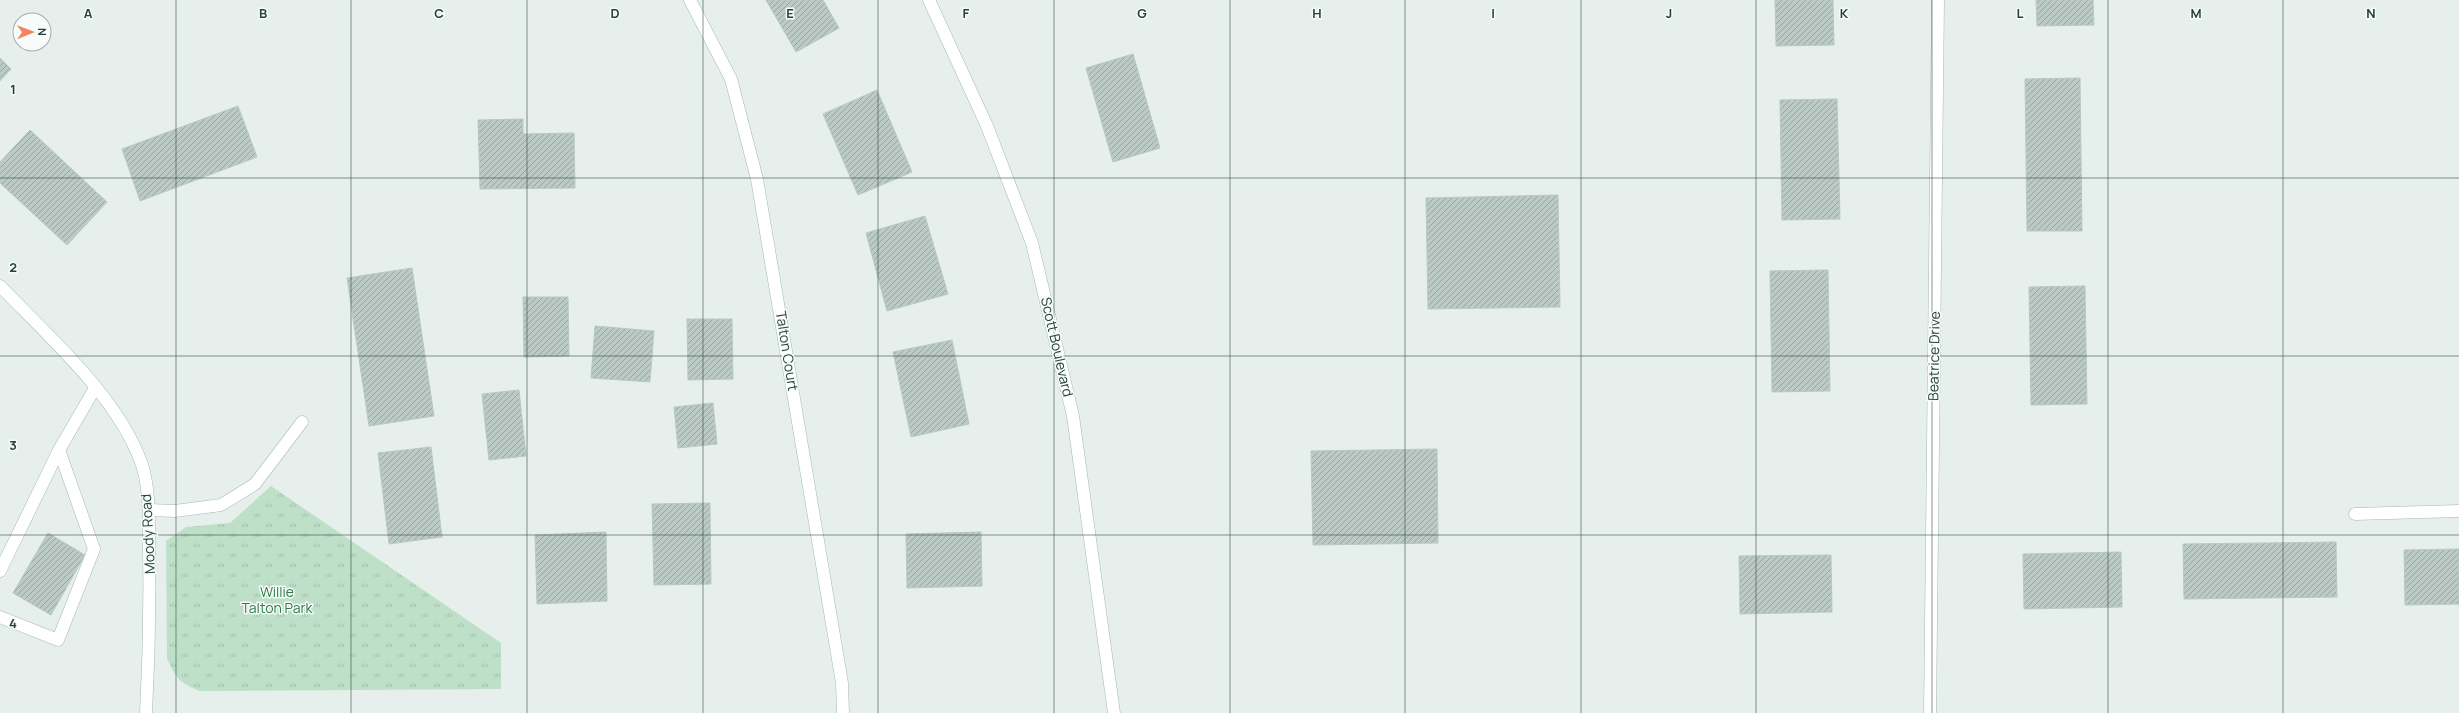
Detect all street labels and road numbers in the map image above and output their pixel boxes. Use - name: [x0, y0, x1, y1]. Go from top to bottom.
- street label: Scott Boulevard: [1037, 295, 1078, 399]
- street label: Talton Court: [772, 310, 803, 392]
- street label: Beatrice Drive: [1923, 311, 1944, 401]
- street label: Moody Road: [136, 494, 159, 574]

